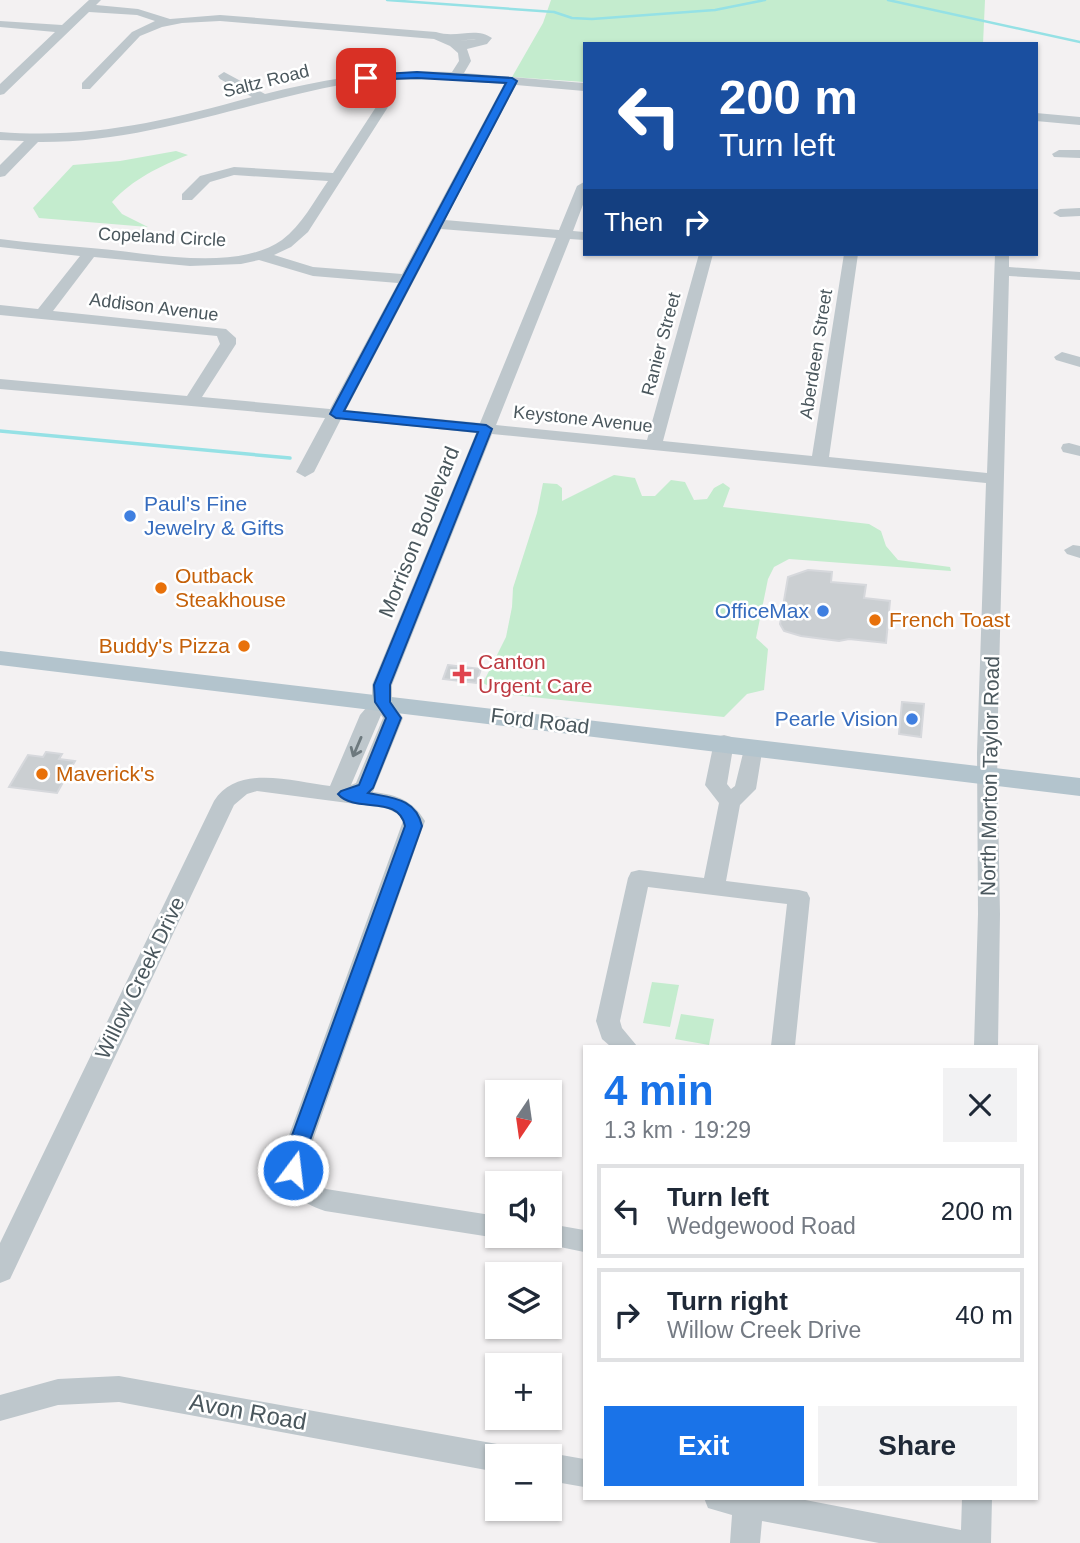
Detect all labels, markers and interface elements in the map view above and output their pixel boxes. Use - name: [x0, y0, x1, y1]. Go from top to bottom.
- pin: [336, 48, 396, 108]
- icon: arrive: [347, 59, 385, 97]
- street label: Saltz Road: [221, 61, 311, 101]
- icon: left: [604, 70, 695, 161]
- text: 200 m: [719, 70, 858, 124]
- text: Turn left: [719, 127, 835, 163]
- icon: right: [677, 203, 715, 241]
- text: Then: [604, 207, 663, 237]
- street label: Copeland Circle: [98, 224, 226, 250]
- street label: Aberdeen Street: [796, 288, 836, 420]
- street label: Addison Avenue: [88, 289, 220, 325]
- street label: Ranier Street: [638, 290, 684, 398]
- street label: Keystone Avenue: [512, 402, 654, 436]
- street label: Morrison Boulevard: [374, 443, 463, 621]
- place label: Paul's Fine Jewelry & Gifts: [144, 492, 284, 539]
- marker: Paul's Fine Jewelry & Gifts: [122, 508, 138, 524]
- place label: Outback Steakhouse: [175, 564, 286, 611]
- marker: Outback Steakhouse: [153, 580, 169, 596]
- place label: OfficeMax: [715, 599, 809, 622]
- marker: OfficeMax: [815, 603, 831, 619]
- place label: French Toast: [889, 608, 1010, 631]
- marker: French Toast: [867, 612, 883, 628]
- place label: Buddy's Pizza: [99, 634, 230, 657]
- marker: Buddy's Pizza: [236, 638, 252, 654]
- place label: Canton Urgent Care: [478, 650, 592, 697]
- street label: North Morton Taylor Road: [976, 656, 1003, 896]
- marker: Canton Urgent Care: [452, 664, 472, 684]
- street label: Ford Road: [489, 703, 591, 738]
- place label: Pearle Vision: [775, 707, 898, 730]
- marker: Pearle Vision: [904, 711, 920, 727]
- one-way arrow: [349, 736, 362, 758]
- place label: Maverick's: [56, 762, 155, 785]
- marker: Maverick's: [34, 766, 50, 782]
- street label: Willow Creek Drive: [90, 893, 189, 1063]
- text: 4 min: [604, 1067, 714, 1114]
- button: close: [943, 1068, 1017, 1142]
- north arrow: [485, 1080, 562, 1157]
- map controls: [485, 1080, 562, 1521]
- text: 1.3 km · 19:29: [604, 1117, 751, 1143]
- position arrow: [256, 1133, 330, 1207]
- button: sound: [485, 1171, 562, 1248]
- text: Turn left: [667, 1182, 769, 1212]
- icon: left: [608, 1192, 646, 1230]
- text: 200 m: [941, 1196, 1013, 1226]
- text: Wedgewood Road: [667, 1213, 856, 1239]
- button: layers: [485, 1262, 562, 1339]
- text: Turn right: [667, 1286, 788, 1316]
- icon: right: [608, 1296, 646, 1334]
- text: 40 m: [955, 1300, 1013, 1330]
- text: Willow Creek Drive: [667, 1317, 861, 1343]
- button: +: [485, 1353, 562, 1430]
- street label: Avon Road: [187, 1388, 309, 1435]
- button: Exit: [604, 1406, 804, 1486]
- button: Share: [818, 1406, 1017, 1486]
- button: −: [485, 1444, 562, 1521]

